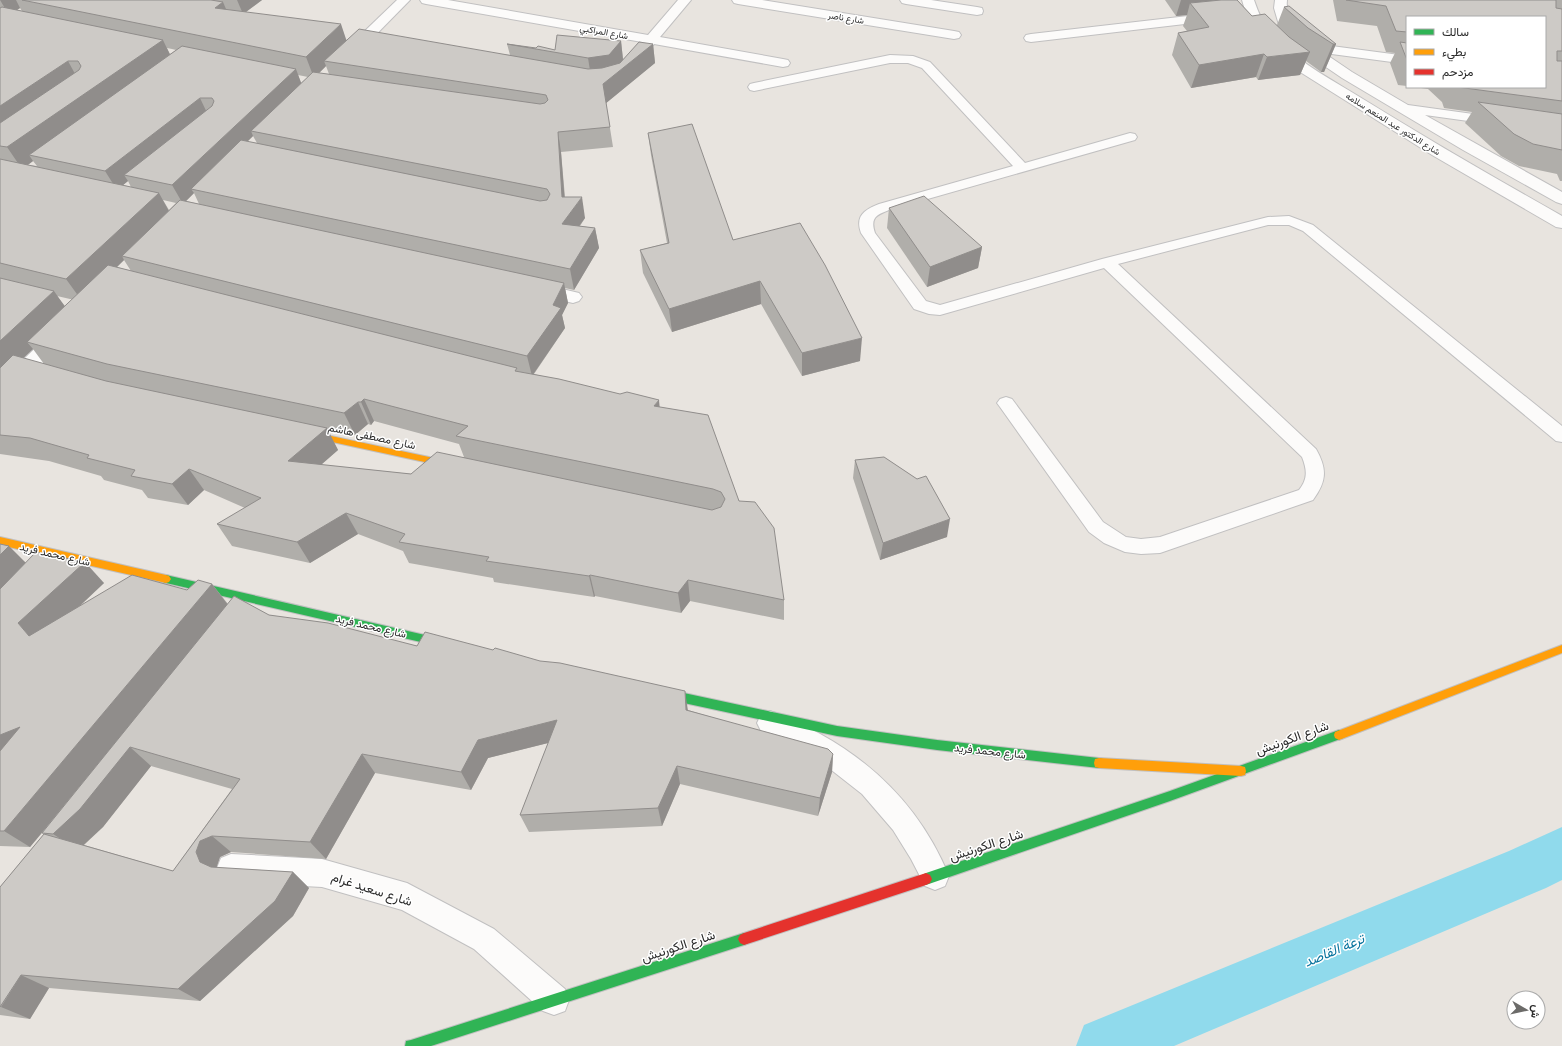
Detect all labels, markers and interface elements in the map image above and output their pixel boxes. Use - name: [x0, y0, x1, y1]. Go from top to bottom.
- street label: شارع ناصر: [826, 9, 865, 27]
- legend: [1406, 16, 1546, 88]
- street label: شارع المراكبي: [579, 22, 629, 43]
- text: سالك: [1442, 24, 1469, 40]
- text: بطيء: [1442, 44, 1466, 62]
- text: مزدحم: [1442, 64, 1473, 80]
- street label: شارع الدكتور عبد المنعم سلامه: [1343, 90, 1443, 158]
- street label: شارع مصطفى هاشم: [327, 420, 417, 453]
- street label: شارع محمد فريد: [18, 539, 92, 570]
- street label: شارع محمد فريد: [334, 611, 408, 642]
- street label: شارع الكورنيش: [1253, 717, 1331, 760]
- street label: شارع محمد فريد: [953, 740, 1027, 763]
- street label: شارع الكورنيش: [947, 825, 1025, 866]
- street label: شارع سعيد غرام: [329, 868, 414, 911]
- street label: شارع الكورنيش: [639, 926, 717, 967]
- water label: ترعة القاصد: [1301, 929, 1368, 971]
- north arrow: [1506, 990, 1546, 1030]
- text: ش: [1528, 1004, 1544, 1019]

